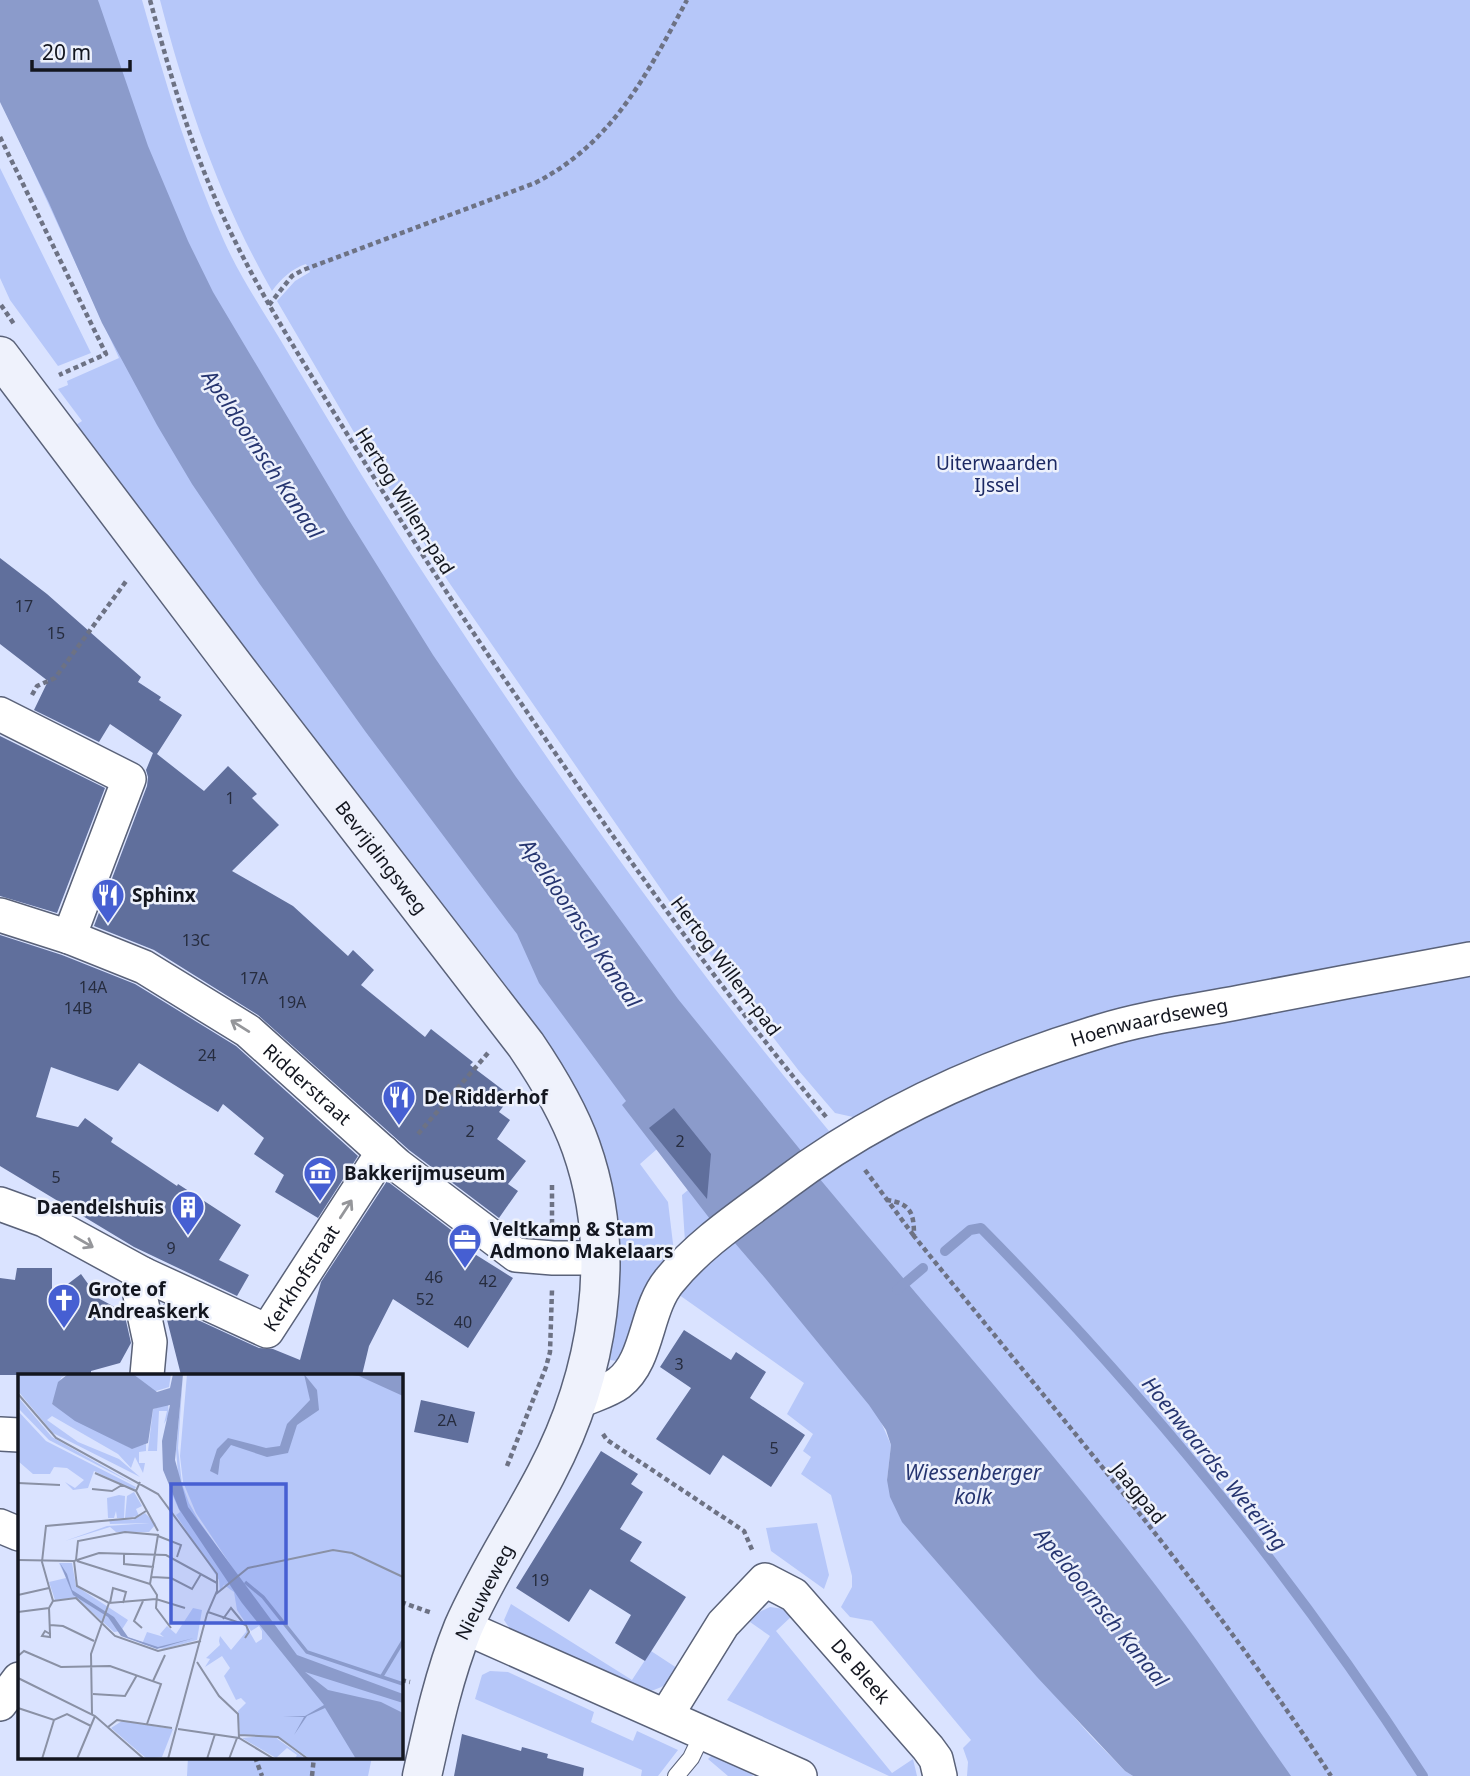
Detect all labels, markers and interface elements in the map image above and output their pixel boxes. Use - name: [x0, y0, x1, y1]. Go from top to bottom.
- scale bar: [32, 28, 130, 72]
- text: 20 m: [42, 38, 91, 66]
- water label: Apeldoornsch Kanaal: [195, 363, 330, 544]
- street label: Hertog Willem-pad: [349, 423, 461, 579]
- park label: Uiterwaarden IJssel: [936, 450, 1058, 498]
- house number: 17: [15, 595, 33, 617]
- house number: 15: [47, 622, 65, 644]
- house number: 1: [225, 787, 235, 809]
- street label: Bevrijdingsweg: [329, 795, 433, 919]
- water label: Apeldoornsch Kanaal: [513, 832, 648, 1013]
- restaurant icon: Sphinx: [89, 876, 127, 925]
- place label: Sphinx: [132, 882, 196, 908]
- street label: Hertog Willem-pad: [665, 891, 787, 1041]
- house number: 13C: [182, 929, 210, 951]
- house number: 17A: [240, 967, 269, 989]
- house number: 14A: [79, 976, 108, 998]
- house number: 19A: [278, 991, 307, 1013]
- street label: Hoenwaardseweg: [1067, 992, 1230, 1053]
- house number: 14B: [64, 997, 92, 1019]
- one-way arrow: [230, 1019, 250, 1033]
- street label: Ridderstraat: [258, 1038, 357, 1131]
- house number: 24: [198, 1044, 216, 1066]
- restaurant icon: De Ridderhof: [380, 1078, 418, 1127]
- place label: De Ridderhof: [424, 1084, 549, 1110]
- house number: 2: [465, 1120, 475, 1142]
- house number: 2: [675, 1130, 685, 1152]
- museum icon: Bakkerijmuseum: [301, 1154, 339, 1203]
- place label: Bakkerijmuseum: [344, 1160, 505, 1186]
- house number: 5: [51, 1166, 61, 1188]
- building icon: Daendelshuis: [169, 1188, 207, 1237]
- place label: Daendelshuis: [37, 1194, 164, 1220]
- one-way arrow: [340, 1199, 354, 1219]
- place label: Veltkamp & Stam Admono Makelaars: [490, 1216, 674, 1264]
- street label: Kerkhofstraat: [257, 1220, 345, 1336]
- office icon: Veltkamp & Stam Admono Makelaars: [446, 1221, 484, 1270]
- one-way arrow: [74, 1235, 94, 1249]
- house number: 9: [166, 1237, 176, 1259]
- house number: 46: [425, 1266, 443, 1288]
- house number: 42: [479, 1270, 497, 1292]
- place label: Grote of Andreaskerk: [88, 1276, 209, 1324]
- church icon: Grote of Andreaskerk: [45, 1281, 83, 1330]
- house number: 52: [416, 1288, 434, 1310]
- house number: 40: [454, 1311, 472, 1333]
- house number: 3: [674, 1353, 684, 1375]
- water label: Hoenwaardse Wetering: [1136, 1370, 1294, 1556]
- inset map: [18, 1374, 402, 1758]
- house number: 2A: [437, 1409, 457, 1431]
- house number: 5: [769, 1437, 779, 1459]
- street label: Jaagpad: [1105, 1455, 1172, 1529]
- water label: Wiessenberger kolk: [905, 1458, 1043, 1510]
- water label: Apeldoornsch Kanaal: [1028, 1520, 1175, 1693]
- street label: Nieuweweg: [449, 1540, 519, 1644]
- house number: 19: [531, 1569, 549, 1591]
- street label: De Bleek: [825, 1633, 896, 1709]

